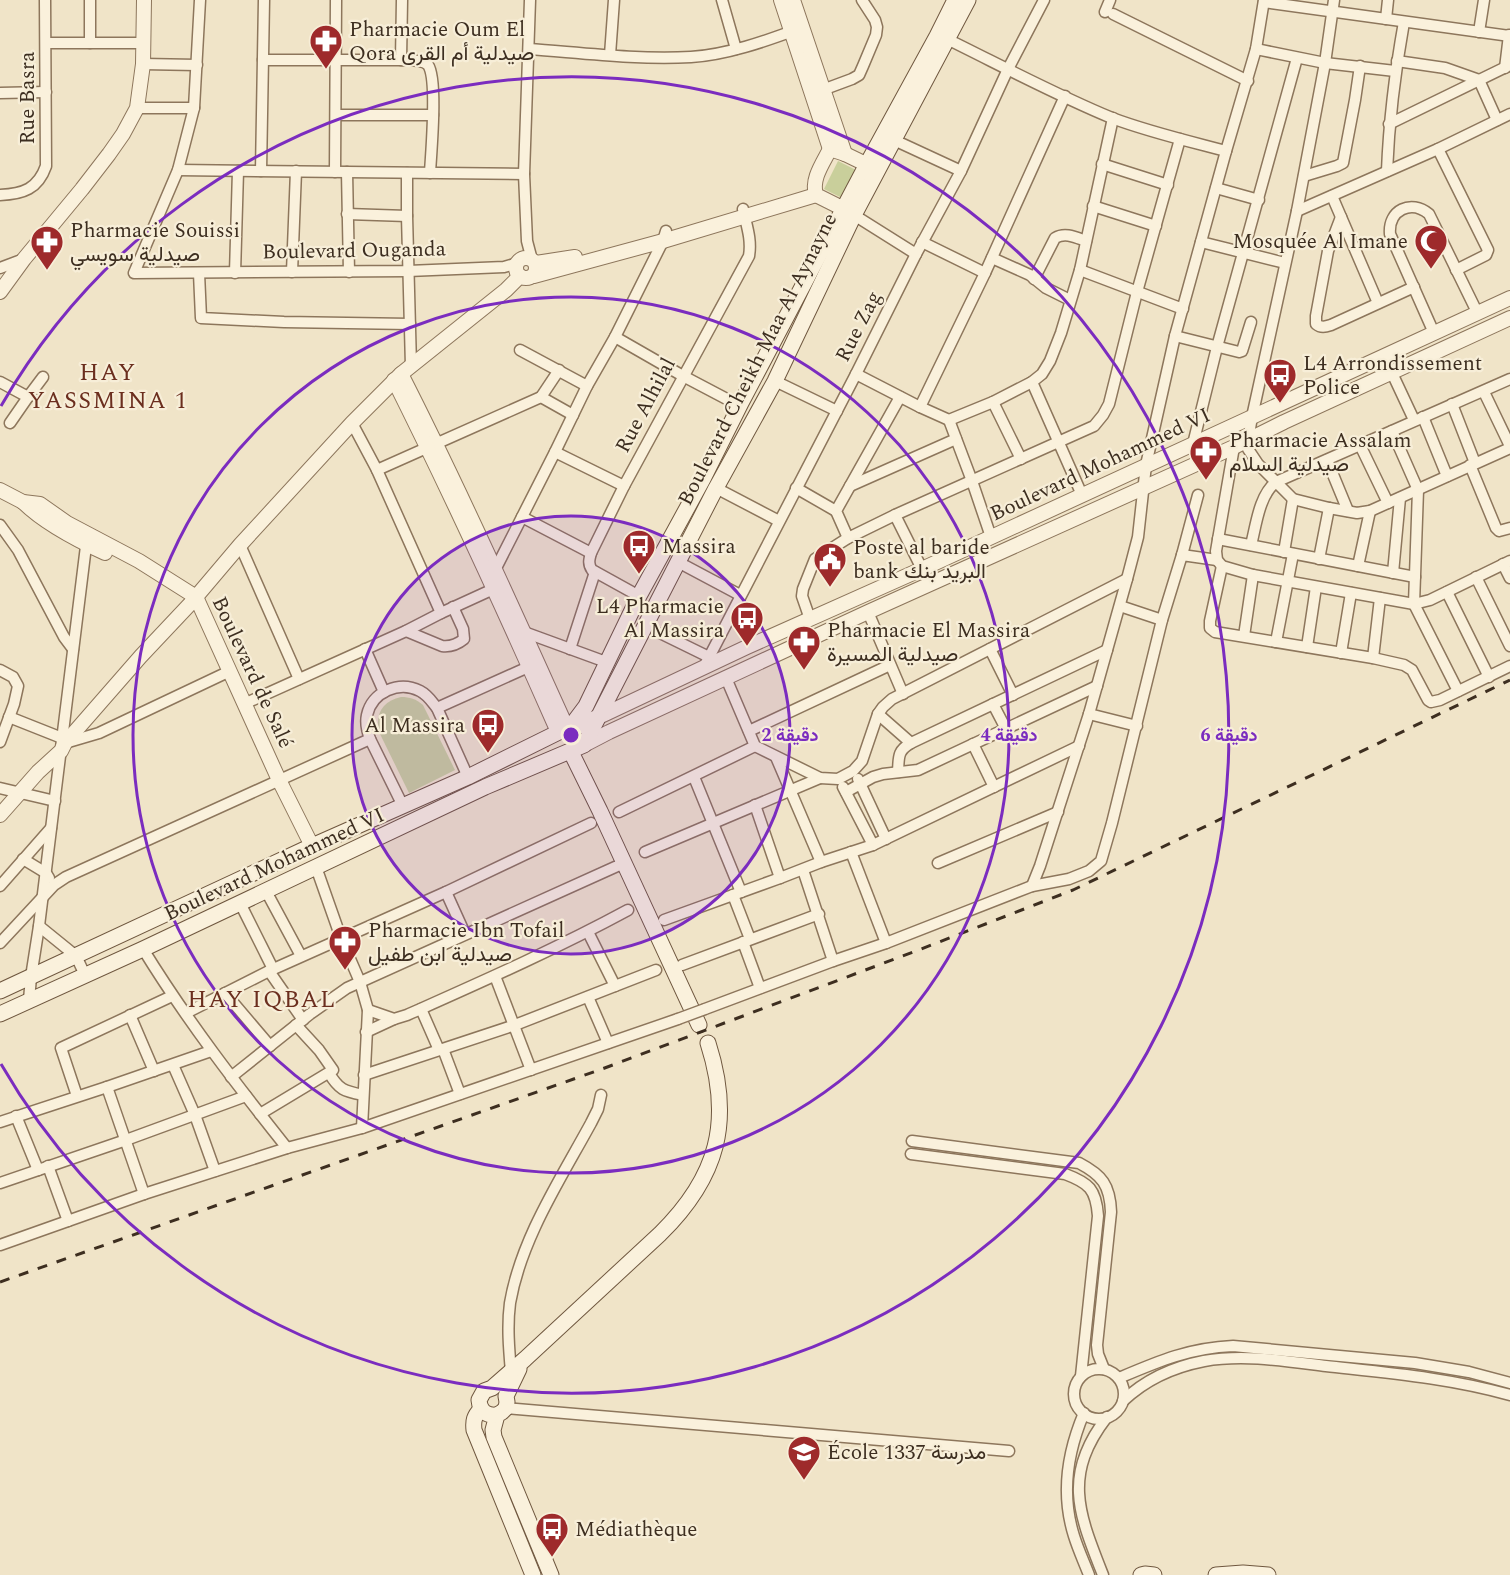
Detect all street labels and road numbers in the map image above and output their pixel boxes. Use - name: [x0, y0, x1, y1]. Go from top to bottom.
- street label: Rue Basra: [12, 51, 44, 145]
- street label: Boulevard Cheikh Maa Al Aynayne: [670, 207, 846, 511]
- street label: Boulevard Ouganda: [262, 233, 447, 269]
- street label: Rue Zag: [827, 285, 890, 368]
- street label: Rue Alhilal: [607, 352, 684, 459]
- street label: Boulevard Mohammed VI: [985, 400, 1216, 530]
- street label: Boulevard de Salé: [203, 591, 301, 754]
- street label: Boulevard Mohammed VI: [159, 800, 390, 930]

